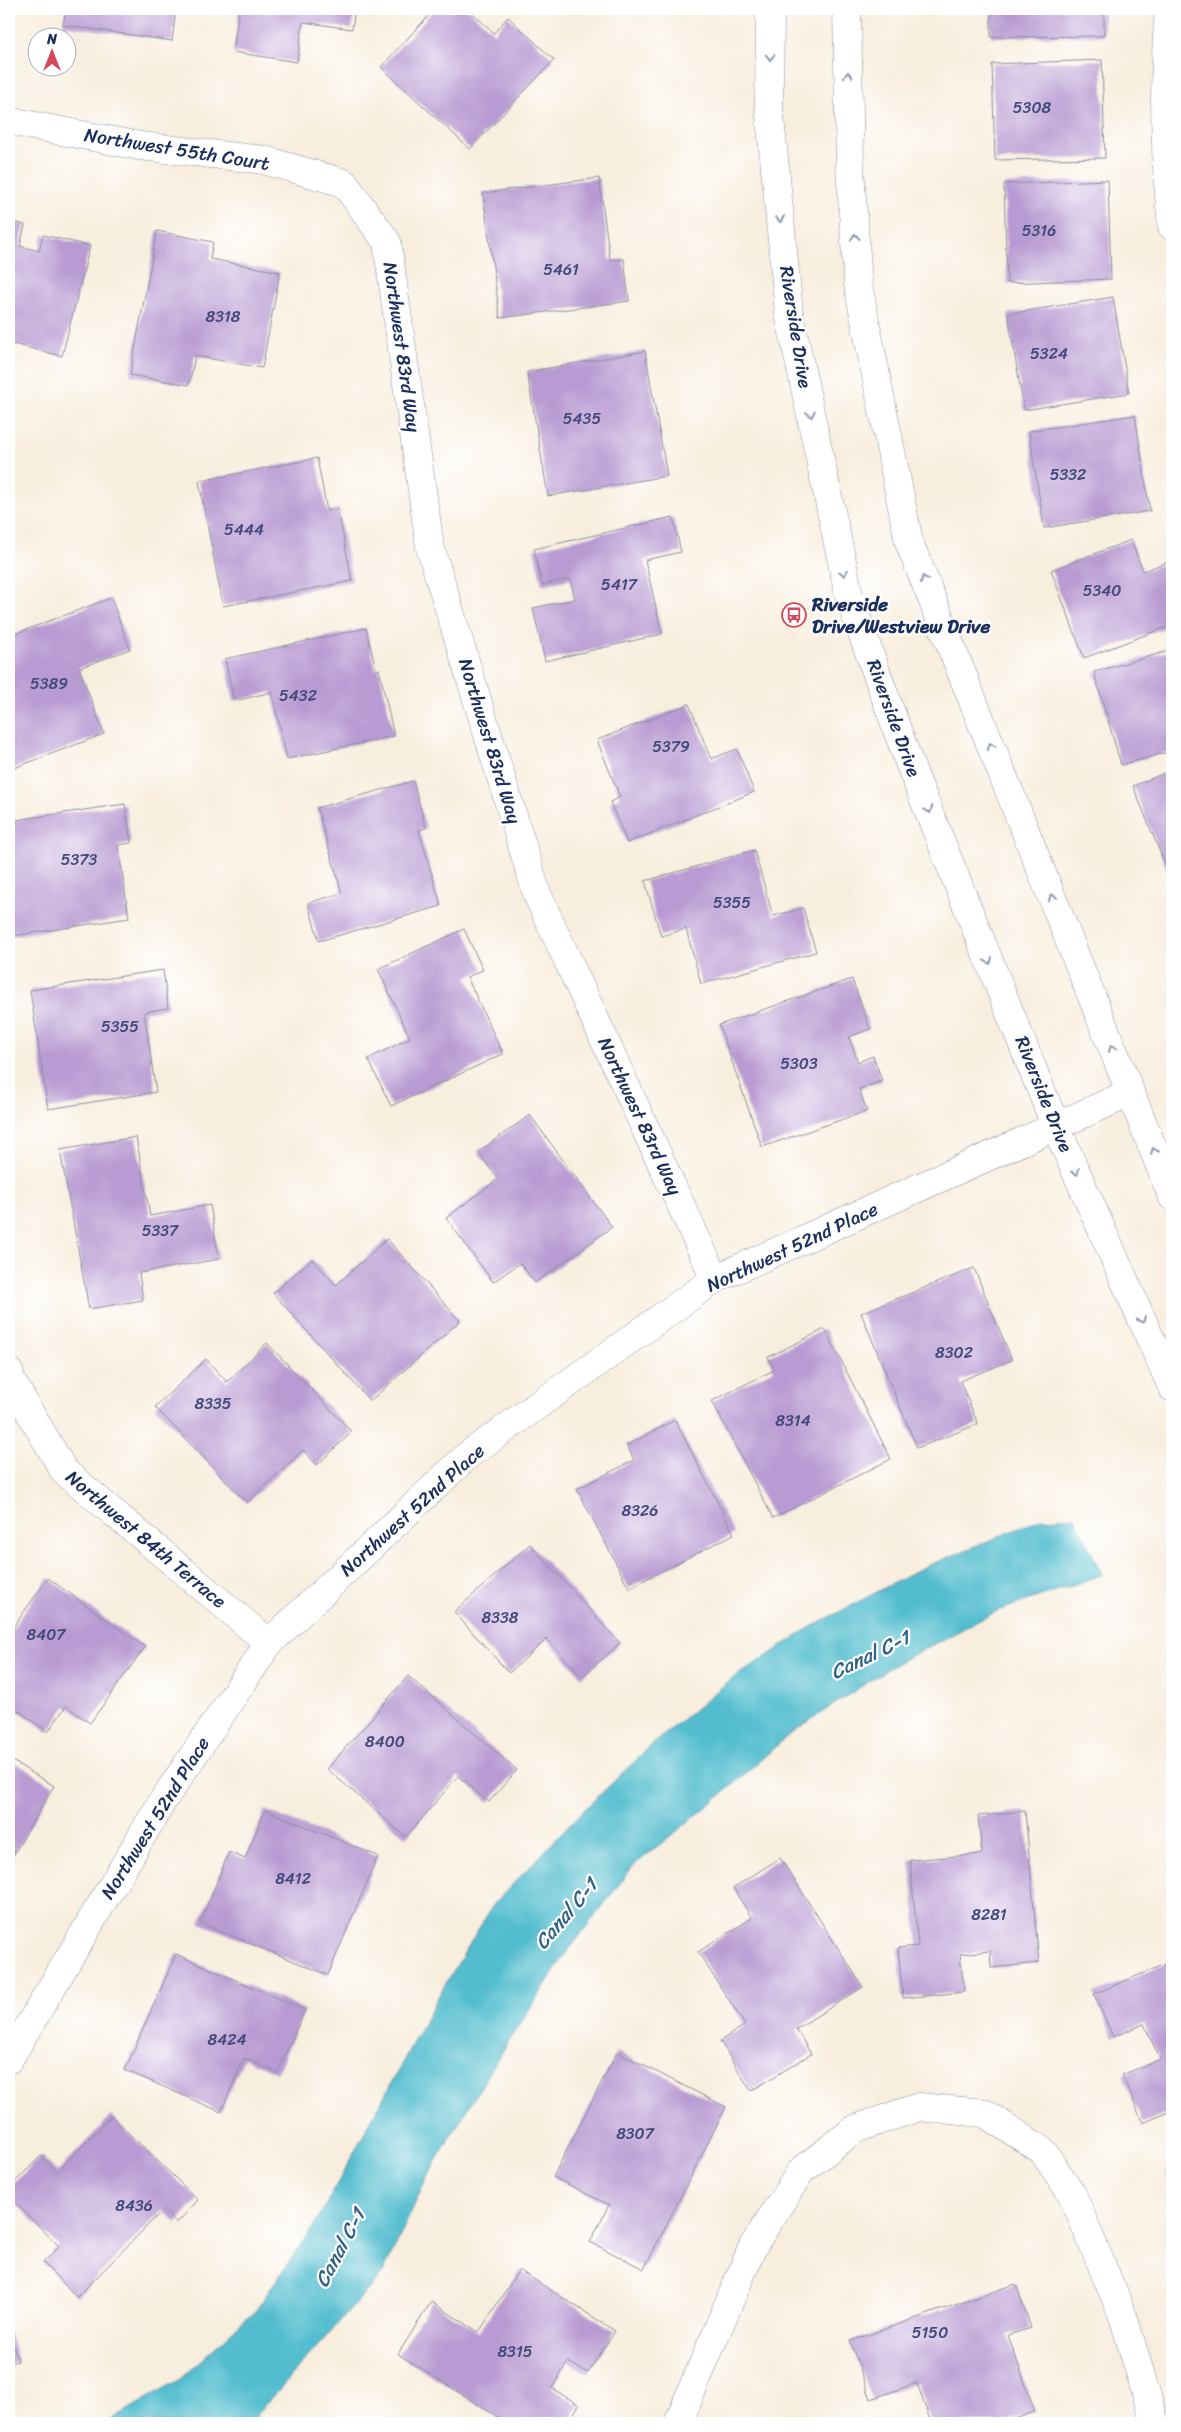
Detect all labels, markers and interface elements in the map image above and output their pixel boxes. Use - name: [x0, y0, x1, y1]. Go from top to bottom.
- text: N: [46, 27, 57, 52]
- north arrow: [28, 28, 78, 78]
- one-way arrow: [765, 54, 775, 62]
- one-way arrow: [843, 70, 853, 78]
- house number: 5308: [1013, 93, 1052, 122]
- street label: Northwest 55th Court: [82, 118, 272, 180]
- one-way arrow: [775, 216, 786, 224]
- house number: 5316: [1022, 216, 1056, 245]
- one-way arrow: [849, 233, 860, 241]
- house number: 5461: [543, 255, 579, 284]
- street label: Northwest 83rd Way: [374, 260, 430, 435]
- street label: Riverside Drive: [770, 264, 822, 390]
- house number: 8318: [206, 302, 241, 331]
- house number: 5324: [1030, 339, 1068, 368]
- house number: 5435: [563, 404, 601, 433]
- one-way arrow: [805, 410, 816, 419]
- house number: 5332: [1050, 460, 1086, 489]
- house number: 5444: [224, 515, 264, 544]
- one-way arrow: [838, 569, 849, 578]
- house number: 5417: [601, 570, 638, 599]
- one-way arrow: [920, 575, 930, 584]
- house number: 5340: [1083, 576, 1121, 605]
- place label: Riverside Drive/Westview Drive: [811, 588, 990, 643]
- bus stop icon: Riverside Drive/Westview Drive: [781, 602, 807, 628]
- street label: Northwest 83rd Way: [449, 654, 531, 828]
- street label: Riverside Drive: [857, 654, 931, 782]
- house number: 5389: [30, 669, 68, 698]
- house number: 5432: [279, 681, 317, 710]
- house number: 5379: [652, 732, 690, 761]
- one-way arrow: [987, 742, 997, 751]
- one-way arrow: [922, 805, 933, 814]
- house number: 5373: [61, 845, 97, 874]
- house number: 5355: [713, 888, 751, 917]
- one-way arrow: [1047, 893, 1058, 902]
- one-way arrow: [983, 956, 993, 965]
- house number: 5355: [101, 1012, 139, 1041]
- street label: Northwest 83rd Way: [589, 1031, 691, 1201]
- street label: Riverside Drive: [1006, 1031, 1082, 1157]
- one-way arrow: [1108, 1044, 1118, 1053]
- house number: 5303: [780, 1049, 818, 1078]
- one-way arrow: [1149, 1147, 1160, 1156]
- one-way arrow: [1070, 1167, 1081, 1176]
- street label: Northwest 52nd Place: [700, 1193, 884, 1301]
- house number: 5337: [142, 1216, 179, 1245]
- one-way arrow: [1136, 1315, 1147, 1324]
- house number: 8302: [935, 1338, 973, 1367]
- house number: 8335: [195, 1389, 232, 1418]
- house number: 8314: [775, 1406, 811, 1435]
- street label: Northwest 52nd Place: [332, 1435, 493, 1585]
- street label: Northwest 84th Terrace: [58, 1461, 234, 1617]
- house number: 8326: [622, 1496, 658, 1525]
- house number: 8338: [482, 1603, 519, 1632]
- house number: 8407: [27, 1620, 66, 1649]
- water label: Canal C-1: [824, 1620, 918, 1689]
- house number: 8400: [365, 1727, 405, 1756]
- street label: Northwest 52nd Place: [92, 1730, 219, 1906]
- house number: 8412: [275, 1864, 311, 1893]
- water label: Canal C-1: [525, 1869, 608, 1958]
- house number: 8281: [971, 1900, 1007, 1929]
- house number: 8424: [208, 2025, 246, 2054]
- house number: 8307: [616, 2119, 655, 2148]
- house number: 8436: [115, 2191, 153, 2220]
- water label: Canal C-1: [305, 2200, 376, 2294]
- house number: 5150: [912, 2318, 948, 2347]
- house number: 8315: [497, 2337, 533, 2366]

